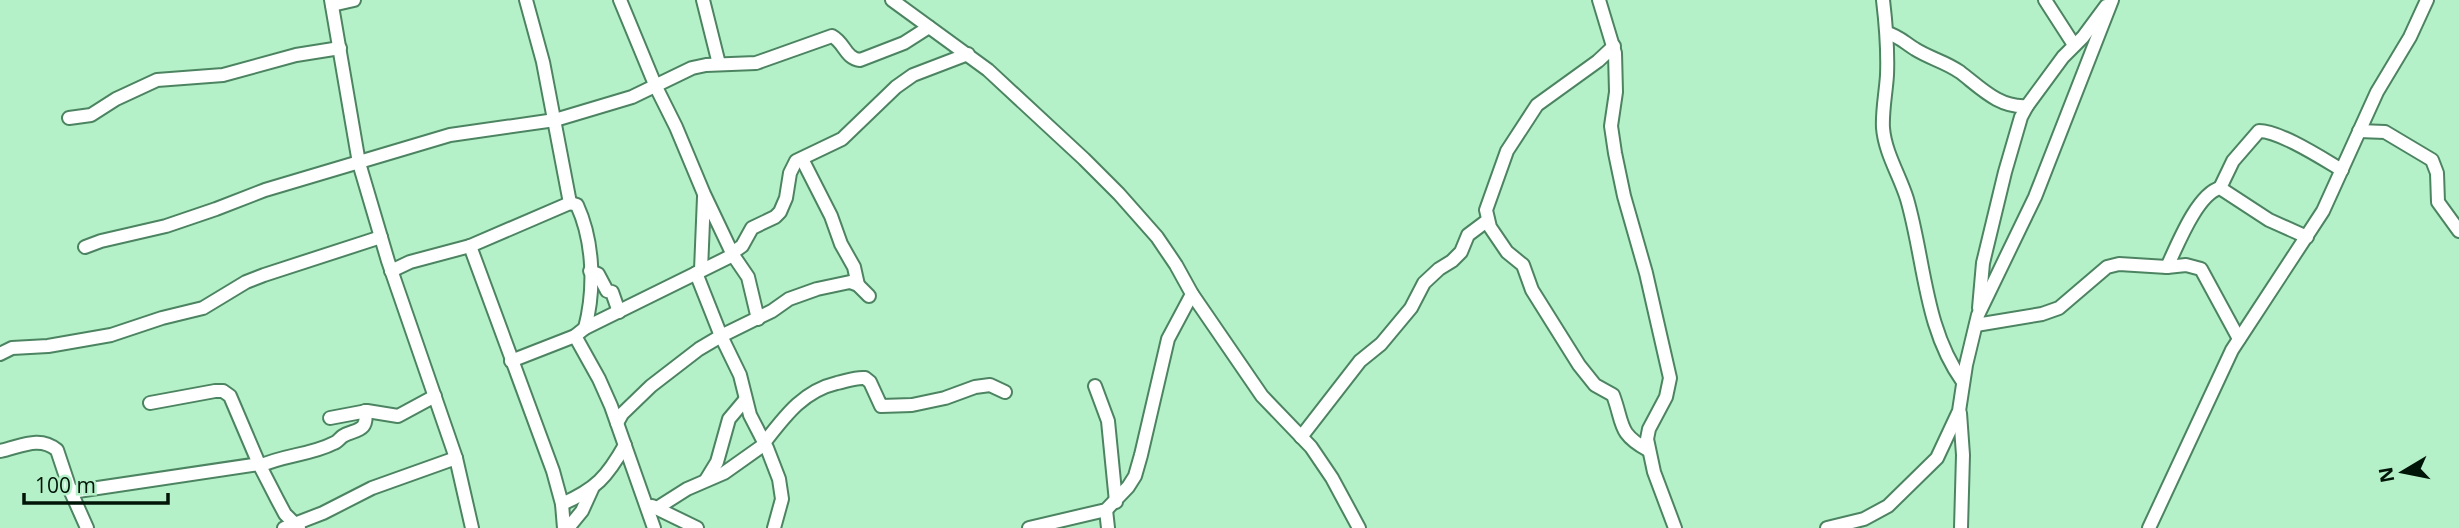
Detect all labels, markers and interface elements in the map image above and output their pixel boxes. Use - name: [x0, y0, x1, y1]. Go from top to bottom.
- north arrow: [2368, 437, 2438, 507]
- scale bar: [24, 462, 168, 506]
- text: N: [2372, 465, 2400, 485]
- text: 100 m: [35, 471, 96, 499]

